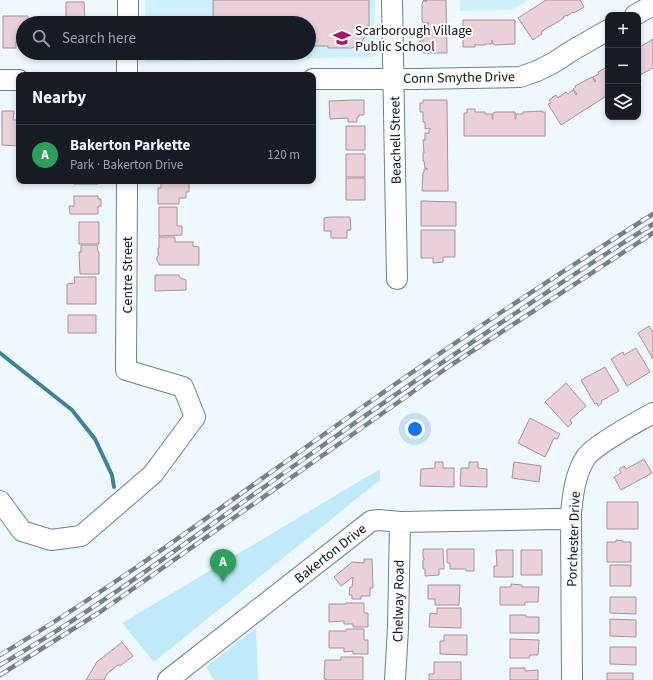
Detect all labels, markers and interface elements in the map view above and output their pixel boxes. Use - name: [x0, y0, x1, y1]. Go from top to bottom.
- map controls: [605, 12, 641, 120]
- button: +: [605, 12, 641, 48]
- search box: [16, 16, 316, 60]
- place label: Scarborough Village Public School: [355, 21, 472, 57]
- icon: search: [30, 27, 52, 49]
- text: Search here: [62, 28, 136, 49]
- school or university icon: Scarborough Village Public School: [332, 28, 352, 48]
- button: −: [605, 48, 641, 84]
- street label: Conn Smythe Drive: [403, 67, 515, 89]
- button: layers: [605, 84, 641, 120]
- text: Nearby: [32, 86, 86, 110]
- street label: Beachell Street: [385, 96, 407, 184]
- text: Bakerton Parkette: [70, 135, 190, 156]
- text: A: [41, 146, 49, 164]
- text: 120 m: [267, 146, 300, 164]
- text: Park · Bakerton Drive: [70, 156, 183, 174]
- street label: Centre Street: [118, 236, 138, 313]
- your location: [405, 419, 425, 439]
- street label: Porchester Drive: [562, 491, 586, 587]
- street label: Bakerton Drive: [290, 519, 371, 588]
- pin: A: [210, 549, 236, 582]
- street label: Chelway Road: [388, 560, 410, 642]

